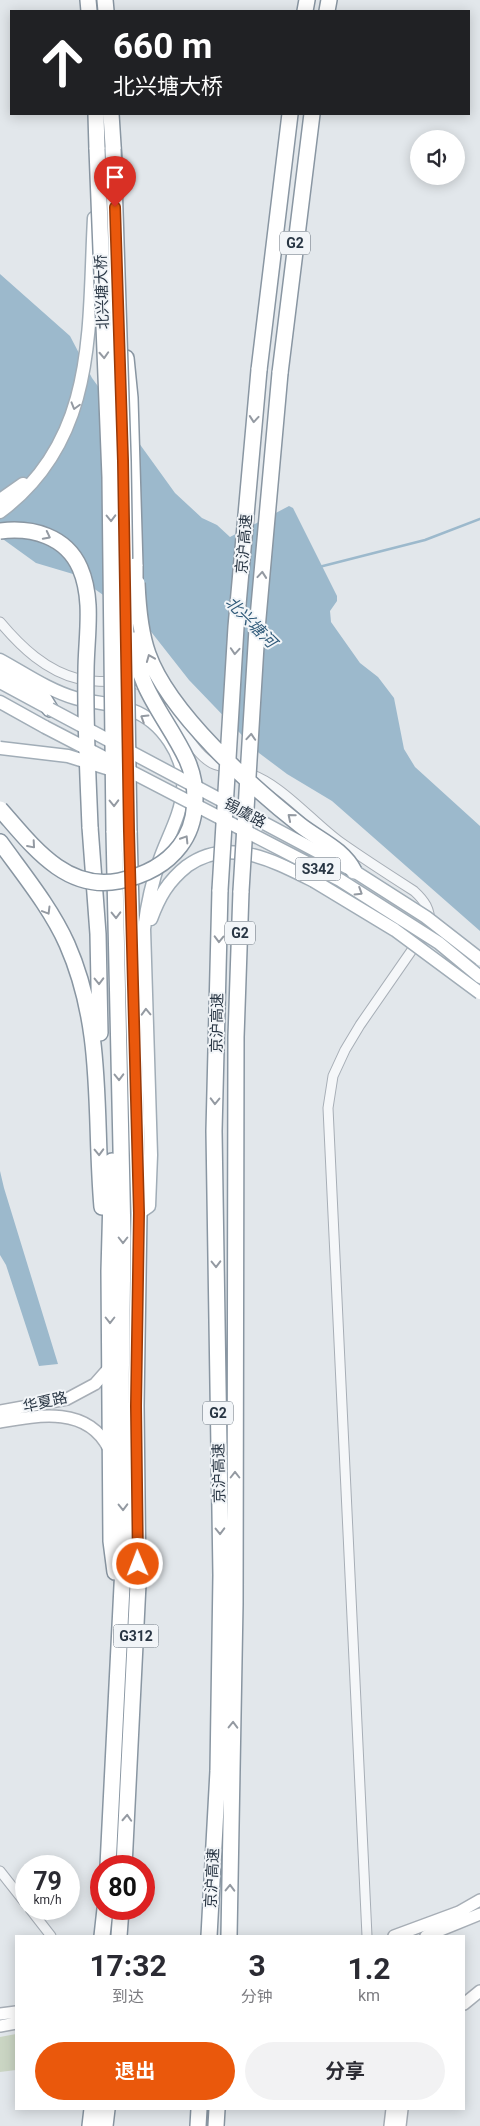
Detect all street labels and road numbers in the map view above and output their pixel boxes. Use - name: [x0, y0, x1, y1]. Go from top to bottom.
- road number: G2: [280, 232, 310, 254]
- street label: 北兴塘大桥: [92, 254, 112, 330]
- street label: 京沪高速: [232, 513, 256, 575]
- street label: 锡虞路: [221, 794, 269, 832]
- road number: S342: [296, 858, 340, 881]
- road number: G2: [225, 921, 255, 944]
- street label: 京沪高速: [207, 993, 227, 1053]
- street label: 华夏路: [21, 1388, 69, 1416]
- road number: G2: [203, 1402, 233, 1425]
- street label: 京沪高速: [209, 1443, 229, 1503]
- road number: G312: [114, 1624, 158, 1648]
- street label: 京沪高速: [201, 1848, 223, 1908]

